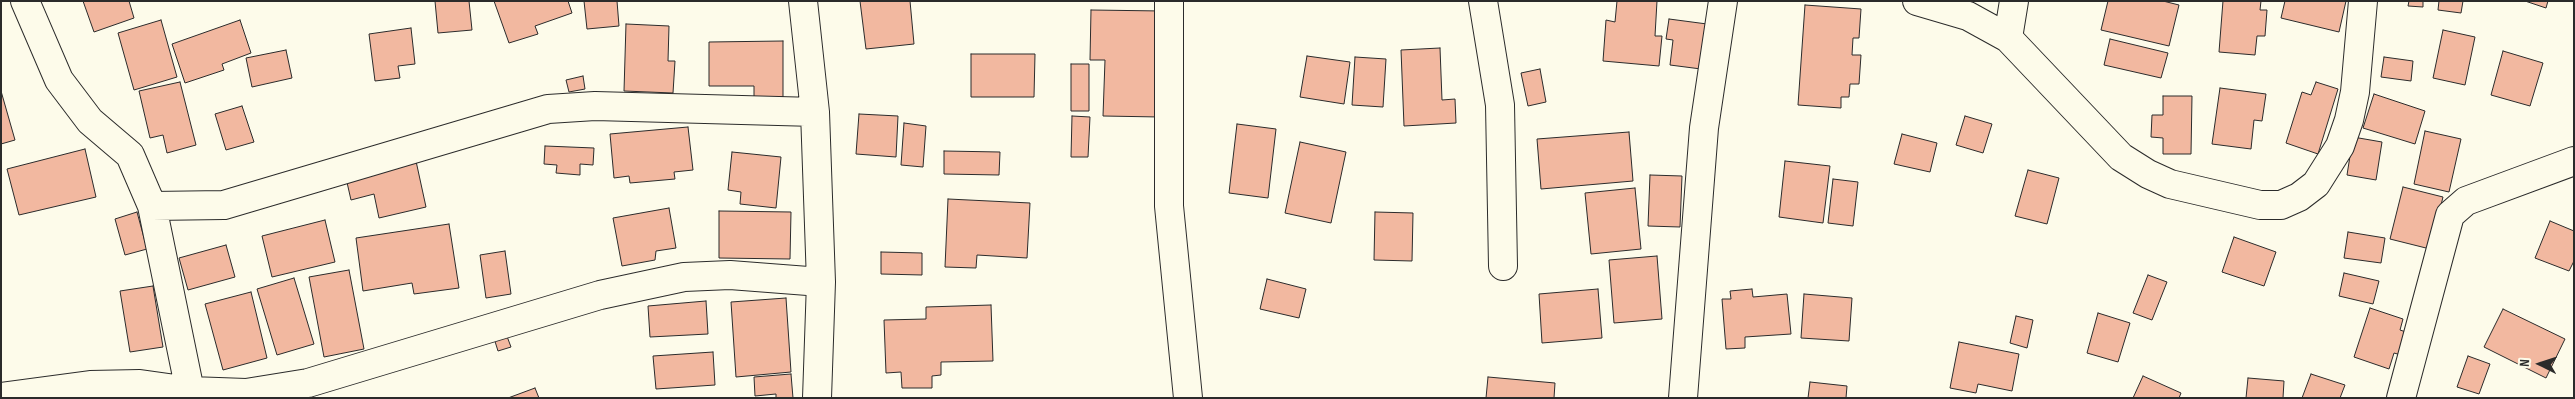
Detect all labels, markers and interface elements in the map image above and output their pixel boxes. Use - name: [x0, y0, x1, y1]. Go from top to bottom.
- north arrow: [2515, 339, 2565, 389]
- text: N: [2516, 359, 2533, 367]

